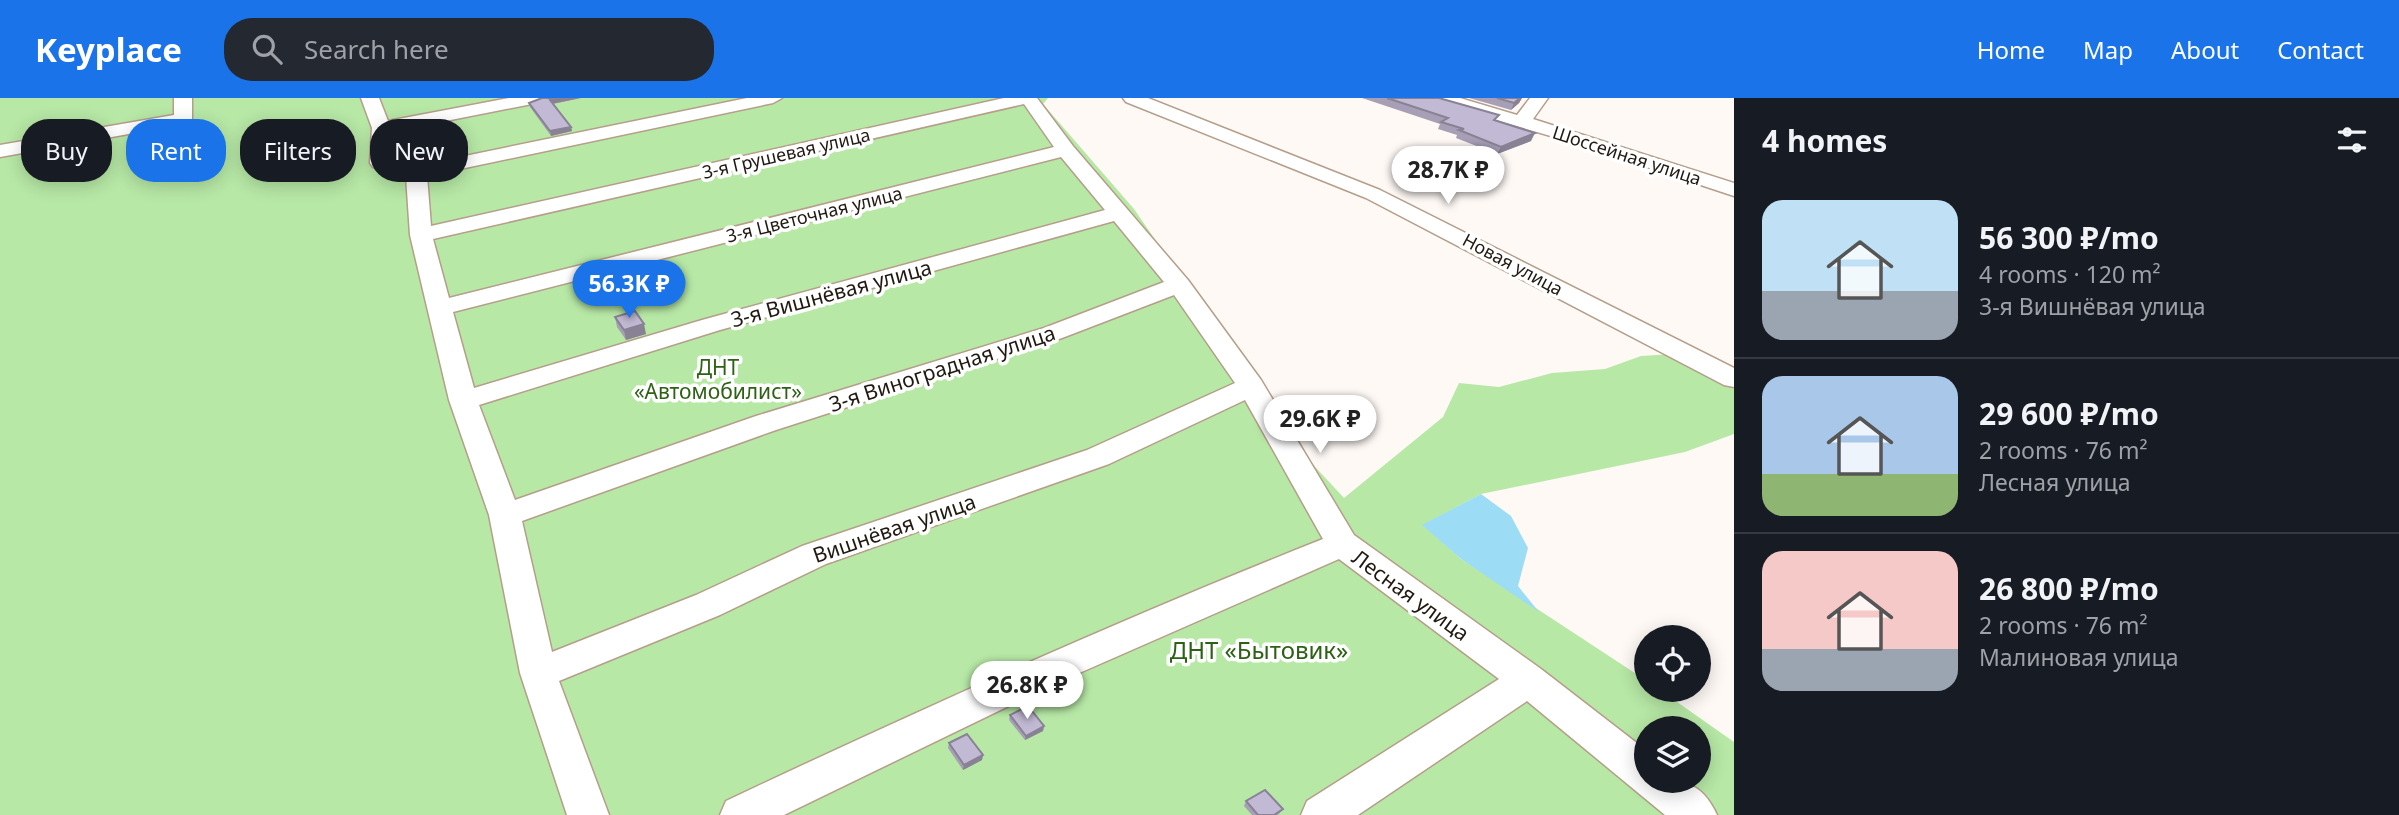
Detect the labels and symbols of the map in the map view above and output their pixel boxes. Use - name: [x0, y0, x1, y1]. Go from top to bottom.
- street label: Шоссейная улица: [1550, 120, 1704, 190]
- street label: 3-я Грушевая улица: [700, 122, 872, 184]
- pin: 28.7K ₽: [1383, 146, 1513, 206]
- street label: 3-я Цветочная улица: [723, 180, 905, 248]
- street label: Новая улица: [1459, 228, 1567, 300]
- street label: 3-я Вишнёвая улица: [727, 253, 935, 333]
- pin: 56.3K ₽: [564, 260, 694, 320]
- street label: 3-я Виноградная улица: [825, 318, 1059, 418]
- park label: ДНТ «Автомобилист»: [634, 353, 802, 405]
- pin: 29.6K ₽: [1255, 396, 1385, 455]
- street label: Вишнёвая улица: [809, 487, 979, 569]
- street label: Лесная улица: [1347, 543, 1475, 647]
- park label: ДНТ «Бытовик»: [1170, 633, 1348, 666]
- pin: 26.8K ₽: [962, 662, 1092, 721]

